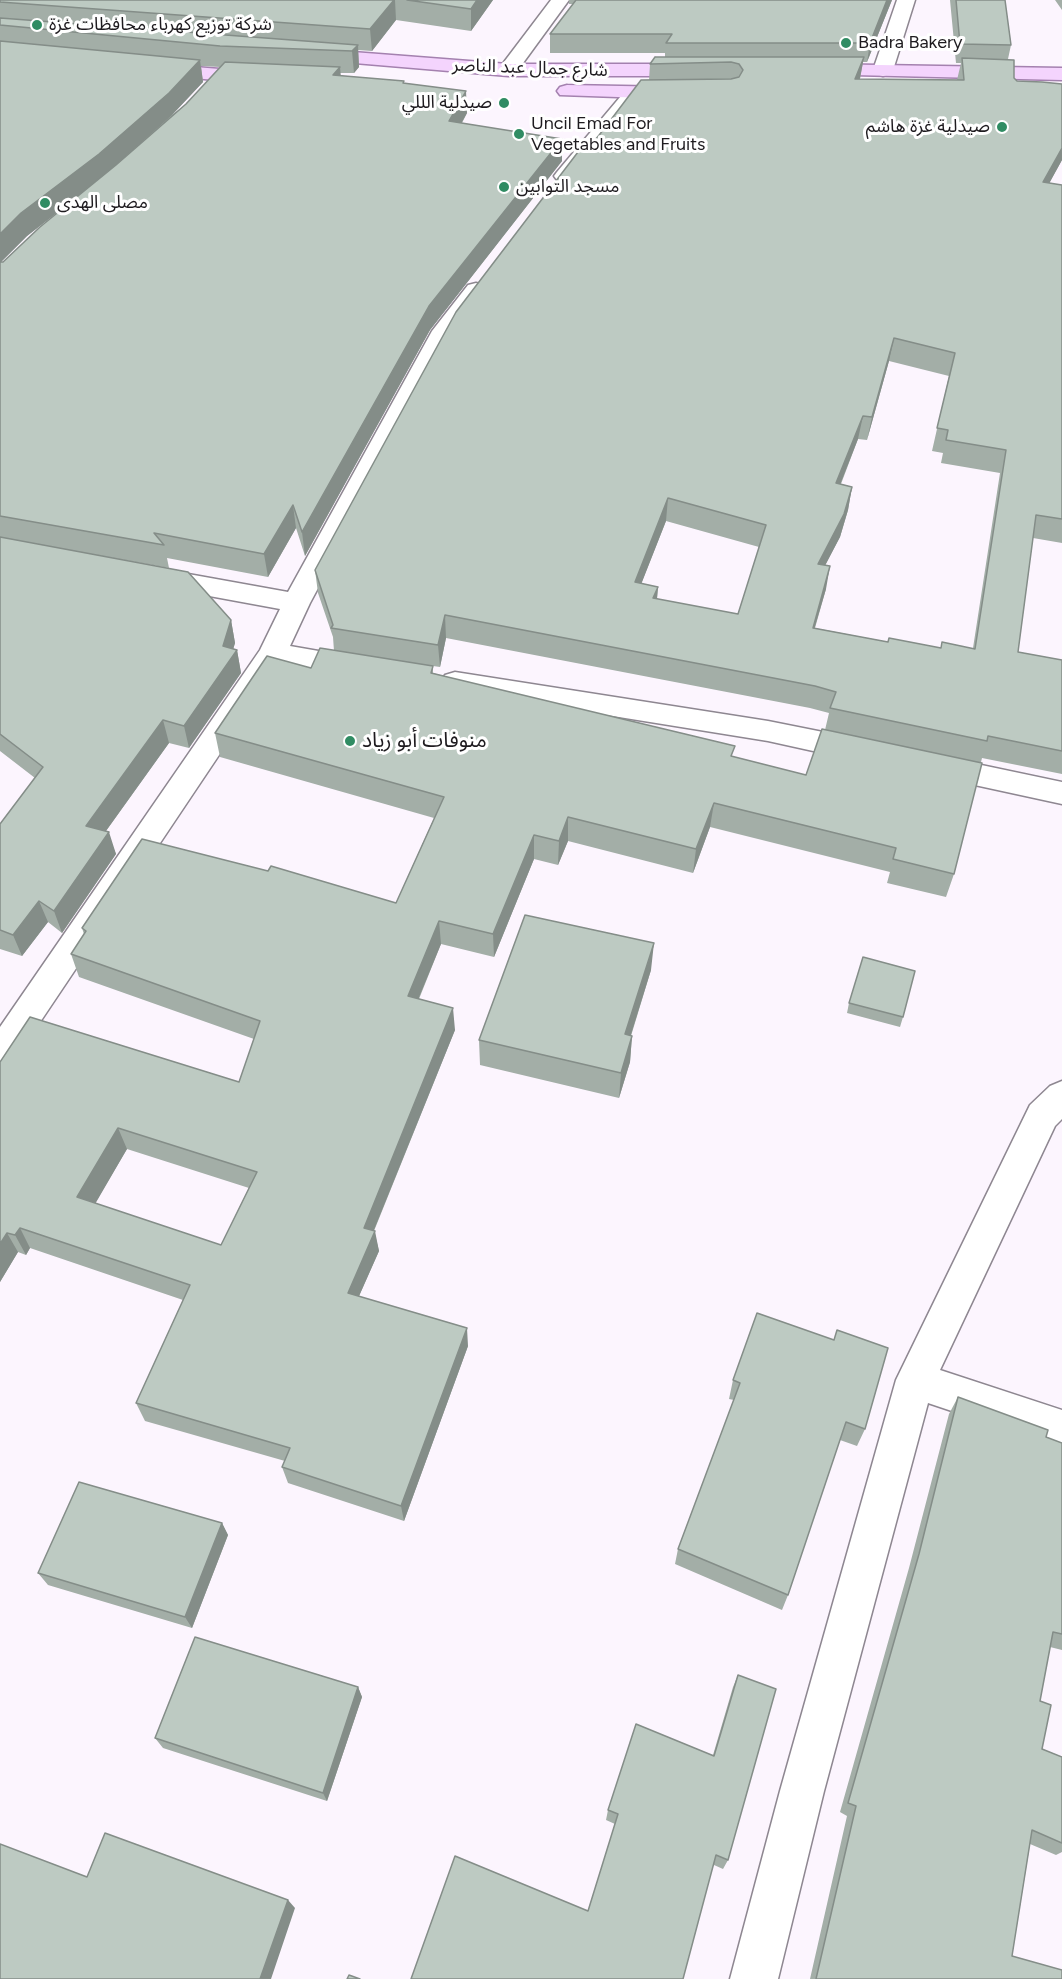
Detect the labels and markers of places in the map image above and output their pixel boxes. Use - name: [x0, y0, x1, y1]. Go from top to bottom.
- place label: شركة توزيع كهرباء محافظات غزة: [49, 14, 272, 36]
- marker: شركة توزيع كهرباء محافظات غزة: [30, 18, 44, 32]
- place label: Badra Bakery: [858, 32, 963, 54]
- marker: Badra Bakery: [839, 36, 853, 50]
- place label: صيدلية الللي: [402, 92, 492, 114]
- marker: صيدلية الللي: [497, 96, 511, 110]
- place label: Uncil Emad For Vegetables and Fruits: [531, 113, 705, 156]
- place label: صيدلية غزة هاشم: [866, 116, 990, 138]
- marker: صيدلية غزة هاشم: [995, 120, 1009, 134]
- marker: Uncil Emad For Vegetables and Fruits: [512, 127, 526, 141]
- place label: مسجد التوابين: [516, 176, 619, 198]
- marker: مسجد التوابين: [497, 180, 511, 194]
- place label: مصلى الهدى: [57, 192, 148, 214]
- marker: مصلى الهدى: [38, 196, 52, 210]
- place label: منوفات أبو زياد: [362, 728, 487, 754]
- marker: منوفات أبو زياد: [343, 734, 357, 748]

